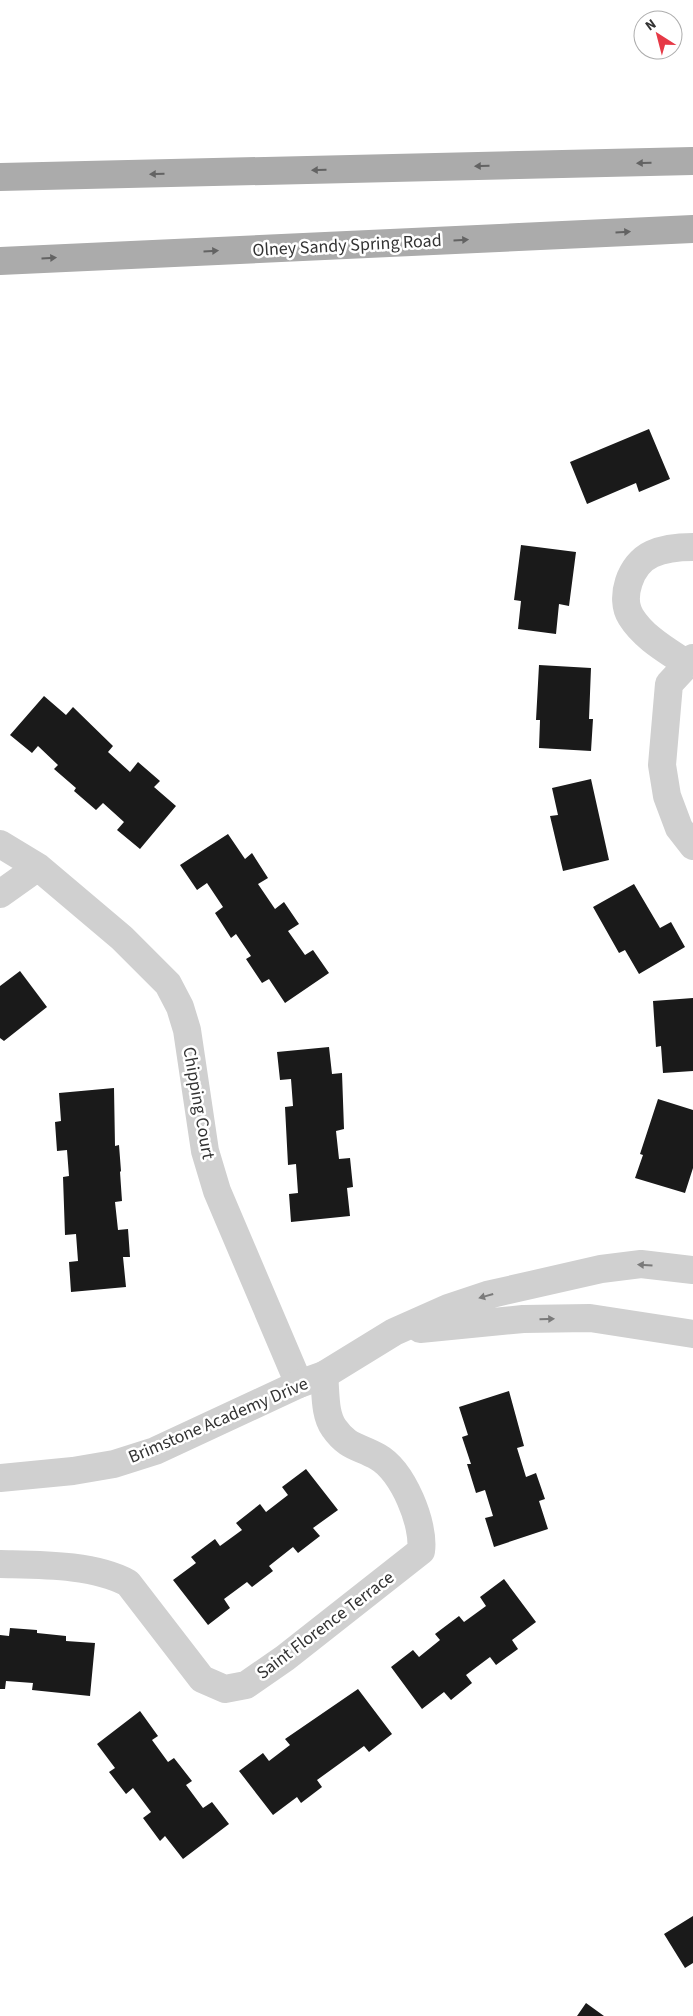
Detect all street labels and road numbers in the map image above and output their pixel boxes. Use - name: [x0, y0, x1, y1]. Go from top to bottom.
- street label: Olney Sandy Spring Road: [252, 228, 442, 263]
- street label: Chipping Court: [176, 1045, 221, 1161]
- street label: Brimstone Academy Drive: [124, 1371, 312, 1470]
- street label: Saint Florence Terrace: [251, 1565, 399, 1685]

